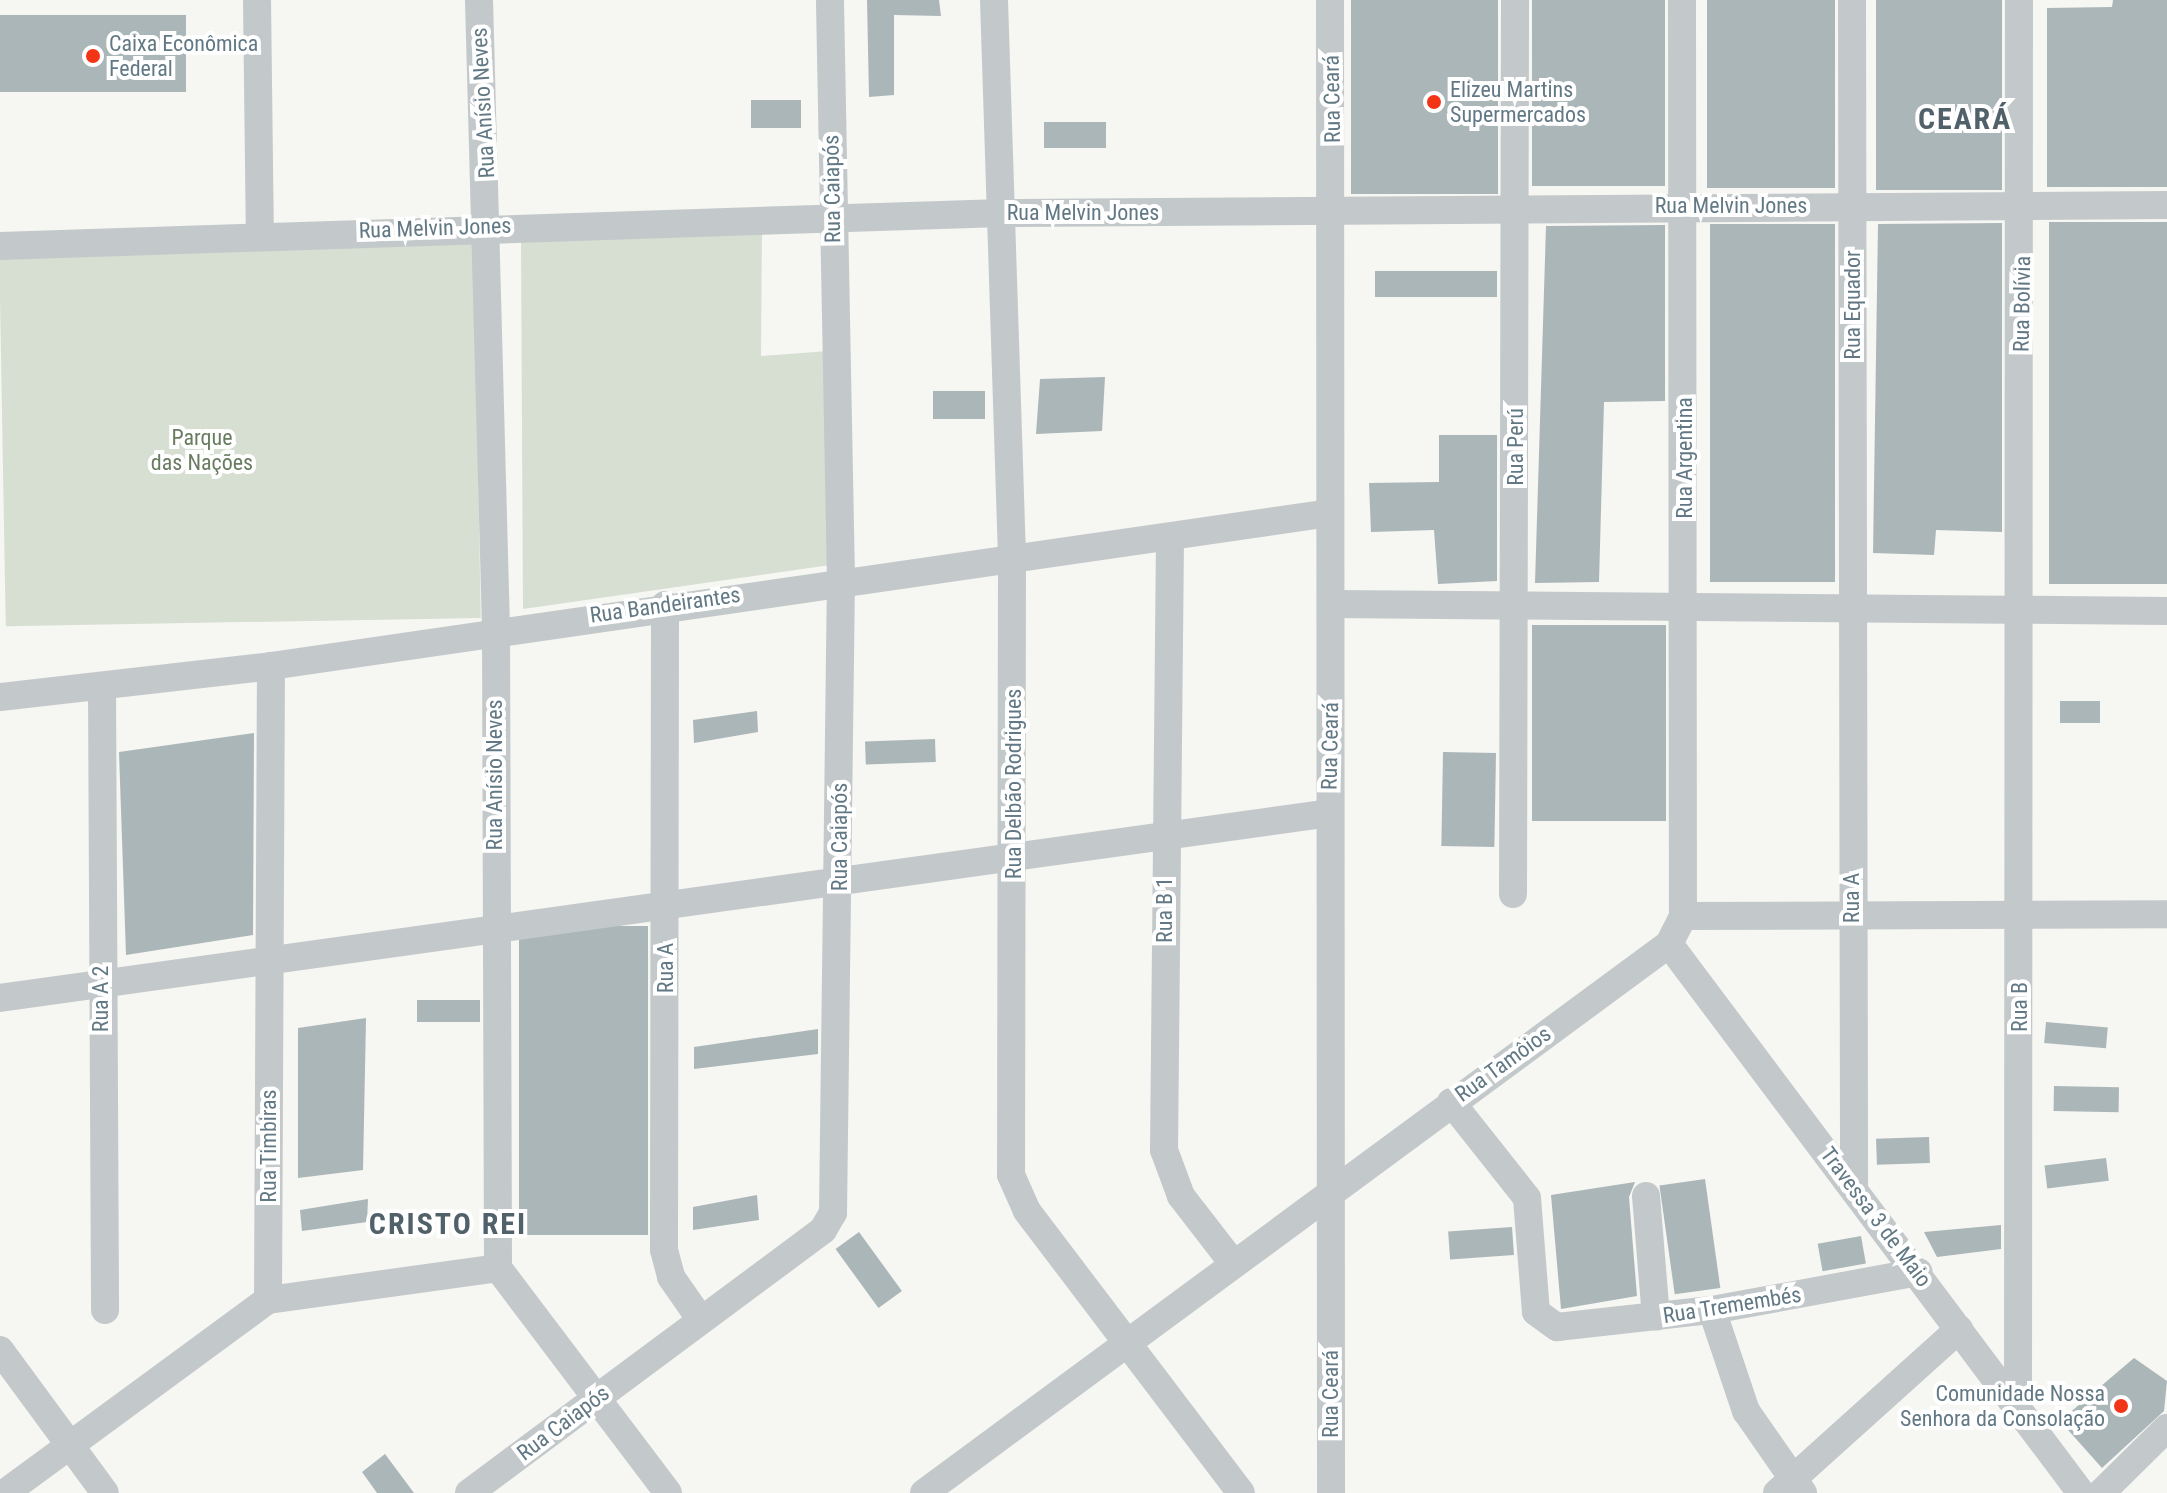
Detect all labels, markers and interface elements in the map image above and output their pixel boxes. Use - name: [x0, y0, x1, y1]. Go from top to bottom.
- street label: Rua Anísio Neves: [466, 27, 500, 179]
- place label: Caixa Econômica Federal: [109, 30, 258, 82]
- marker: Caixa Econômica Federal: [84, 47, 102, 65]
- street label: Rua Ceará: [1318, 55, 1346, 143]
- place label: Elizeu Martins Supermercados: [1450, 76, 1586, 128]
- marker: Elizeu Martins Supermercados: [1425, 93, 1443, 111]
- district label: CEARÁ: [1918, 101, 2012, 137]
- street label: Rua Caiapós: [818, 135, 846, 243]
- street label: Rua Melvin Jones: [1655, 193, 1807, 219]
- street label: Rua Melvin Jones: [1007, 200, 1159, 226]
- street label: Rua Melvin Jones: [358, 212, 512, 244]
- street label: Rua Equador: [1840, 250, 1866, 360]
- street label: Rua Bolívia: [2008, 256, 2036, 352]
- street label: Rua Argentina: [1672, 397, 1698, 519]
- street label: Rua Perú: [1503, 408, 1529, 486]
- park label: Parque das Nações: [151, 424, 253, 476]
- street label: Rua Bandeirantes: [588, 581, 742, 629]
- street label: Rua Delbão Rodrigues: [1001, 689, 1027, 879]
- street label: Rua Anísio Neves: [482, 699, 508, 851]
- street label: Rua Ceará: [1316, 702, 1344, 790]
- street label: Rua Caiapós: [827, 783, 853, 891]
- street label: Rua A: [1839, 873, 1865, 923]
- street label: Rua B 1: [1152, 877, 1178, 943]
- street label: Rua A: [653, 943, 679, 993]
- street label: Rua A 2: [88, 966, 114, 1032]
- street label: Rua B: [2007, 982, 2033, 1032]
- street label: Rua Tamôios: [1450, 1020, 1556, 1108]
- street label: Rua Timbiras: [256, 1089, 282, 1203]
- street label: Travessa 3 de Maio: [1815, 1142, 1937, 1292]
- district label: CRISTO REI: [369, 1206, 527, 1242]
- street label: Rua Tremembés: [1661, 1281, 1803, 1329]
- street label: Rua Ceará: [1318, 1350, 1344, 1438]
- street label: Rua Caiapós: [512, 1380, 614, 1466]
- place label: Comunidade Nossa Senhora da Consolação: [1900, 1380, 2105, 1432]
- marker: Comunidade Nossa Senhora da Consolação: [2112, 1397, 2130, 1415]

